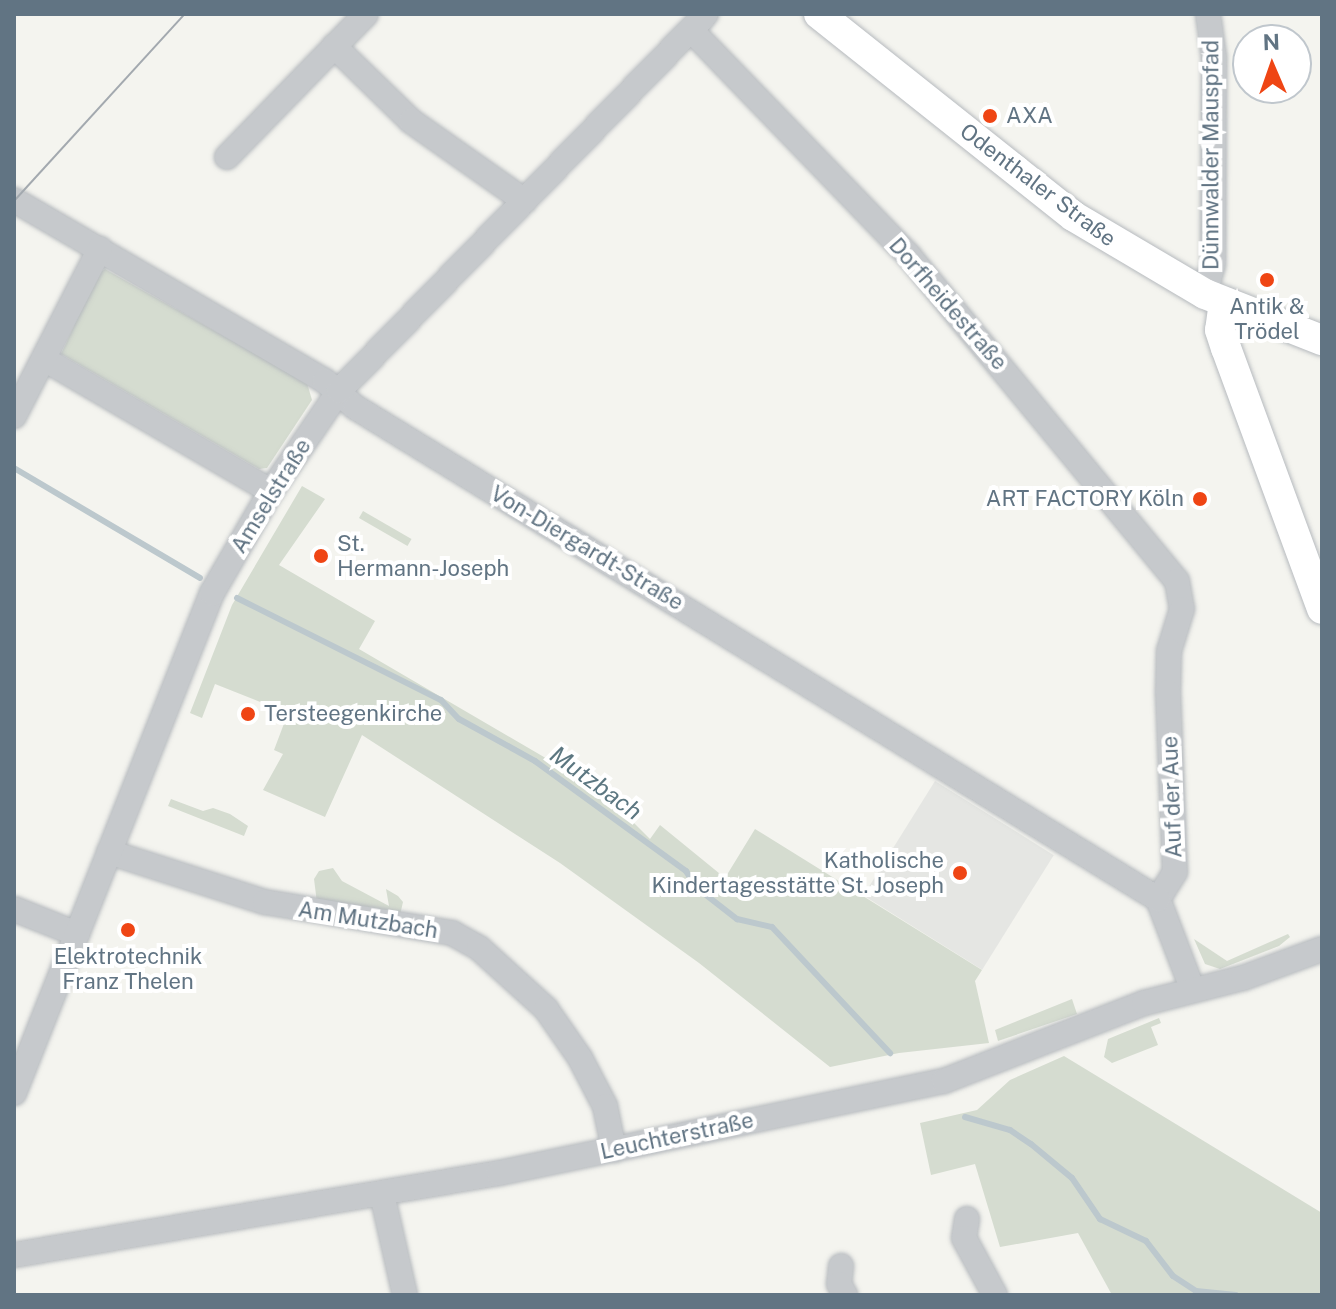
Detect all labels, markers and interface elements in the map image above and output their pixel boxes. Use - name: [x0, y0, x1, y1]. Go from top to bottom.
- north arrow: [1232, 24, 1312, 104]
- text: N: [1262, 29, 1280, 55]
- street label: Dünnwalder Mauspfad: [1198, 40, 1224, 270]
- place label: AXA: [1006, 103, 1053, 129]
- marker: AXA: [981, 107, 999, 125]
- street label: Odenthaler Straße: [955, 118, 1121, 252]
- street label: Dorfheidestraße: [883, 232, 1013, 376]
- marker: Antik & Trödel: [1258, 271, 1276, 289]
- place label: Antik & Trödel: [1229, 293, 1305, 344]
- street label: Amselstraße: [225, 434, 317, 558]
- street label: Von-Diergardt-Straße: [486, 480, 688, 616]
- place label: ART FACTORY Köln: [986, 486, 1184, 512]
- marker: ART FACTORY Köln: [1191, 490, 1209, 508]
- place label: St. Hermann-Joseph: [337, 530, 509, 582]
- marker: St. Hermann-Joseph: [312, 547, 330, 565]
- place label: Tersteegenkirche: [264, 701, 442, 727]
- marker: Tersteegenkirche: [239, 705, 257, 723]
- street label: Auf der Aue: [1157, 735, 1187, 859]
- water label: Mutzbach: [544, 740, 648, 826]
- place label: Katholische Kindertagesstätte St. Joseph: [651, 847, 944, 898]
- marker: Katholische Kindertagesstätte St. Joseph: [951, 864, 969, 882]
- street label: Am Mutzbach: [296, 896, 440, 944]
- marker: Elektrotechnik Franz Thelen: [119, 921, 137, 939]
- place label: Elektrotechnik Franz Thelen: [54, 943, 202, 994]
- street label: Leuchterstraße: [598, 1107, 756, 1165]

